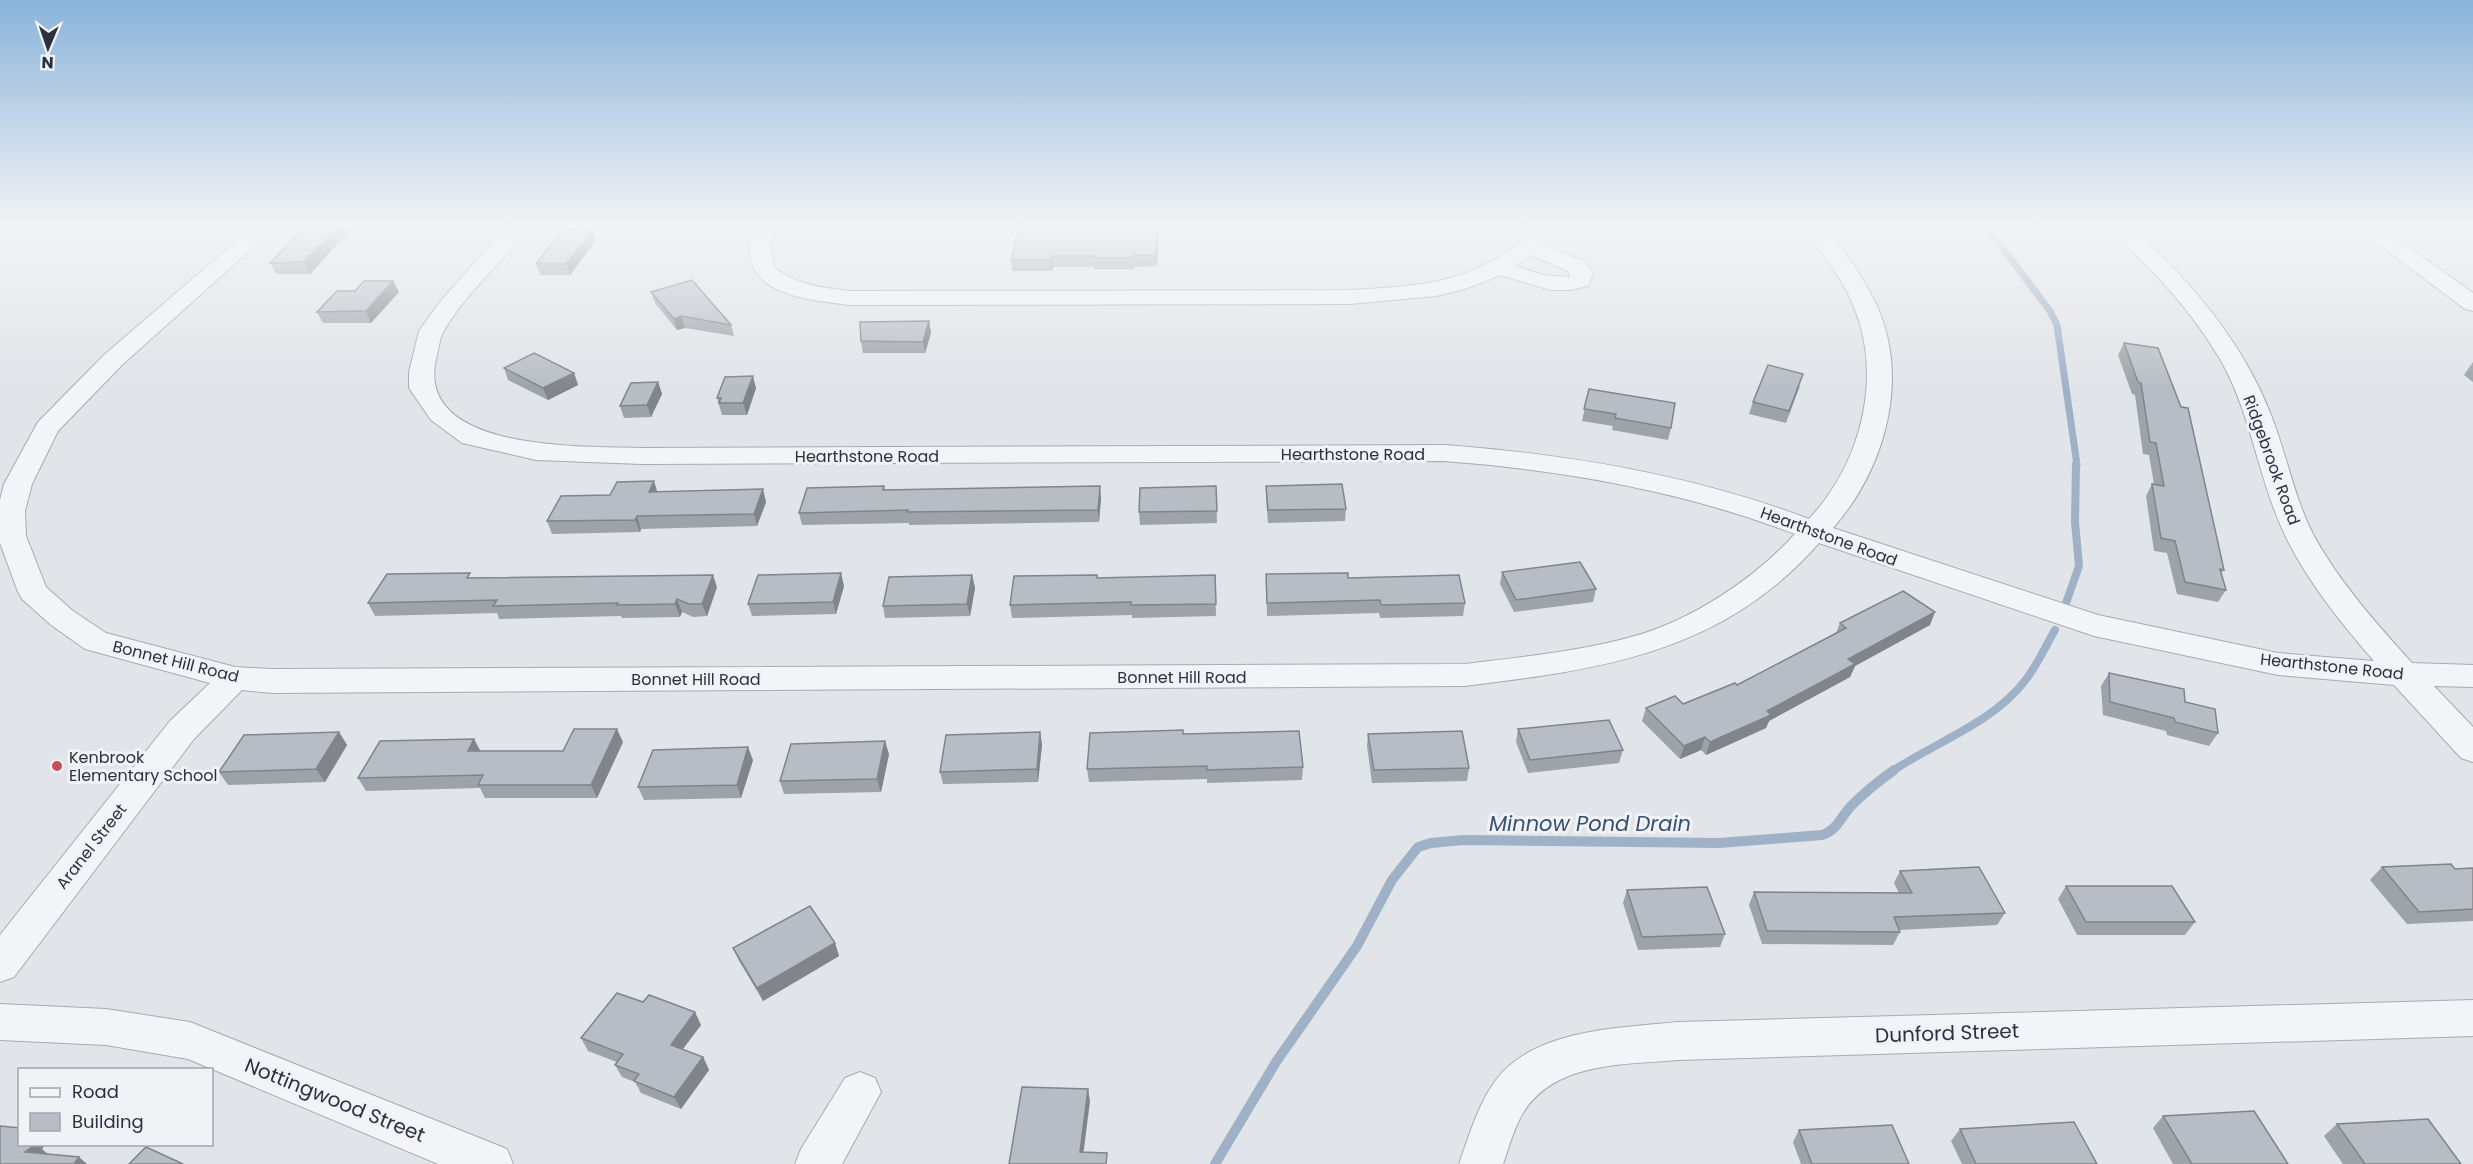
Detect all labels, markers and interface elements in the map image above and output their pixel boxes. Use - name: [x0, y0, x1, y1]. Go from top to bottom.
- north arrow: [18, 18, 78, 78]
- text: N: [41, 51, 54, 74]
- street label: Ridgebrook Road: [2237, 392, 2306, 528]
- street label: Hearthstone Road: [1281, 443, 1425, 466]
- street label: Hearthstone Road: [795, 445, 939, 468]
- street label: Hearthstone Road: [1757, 501, 1901, 572]
- street label: Bonnet Hill Road: [110, 635, 241, 688]
- street label: Hearthstone Road: [2259, 648, 2405, 685]
- street label: Bonnet Hill Road: [1117, 666, 1247, 689]
- street label: Bonnet Hill Road: [631, 668, 761, 691]
- place label: Kenbrook Elementary School: [69, 746, 217, 787]
- marker: Kenbrook Elementary School: [50, 759, 64, 773]
- street label: Aranel Street: [51, 799, 132, 894]
- water label: Minnow Pond Drain: [1489, 809, 1691, 838]
- street label: Dunford Street: [1875, 1016, 2019, 1050]
- street label: Nottingwood Street: [241, 1051, 429, 1149]
- legend: [18, 1068, 213, 1146]
- text: Road: [72, 1079, 119, 1104]
- text: Building: [72, 1109, 144, 1134]

